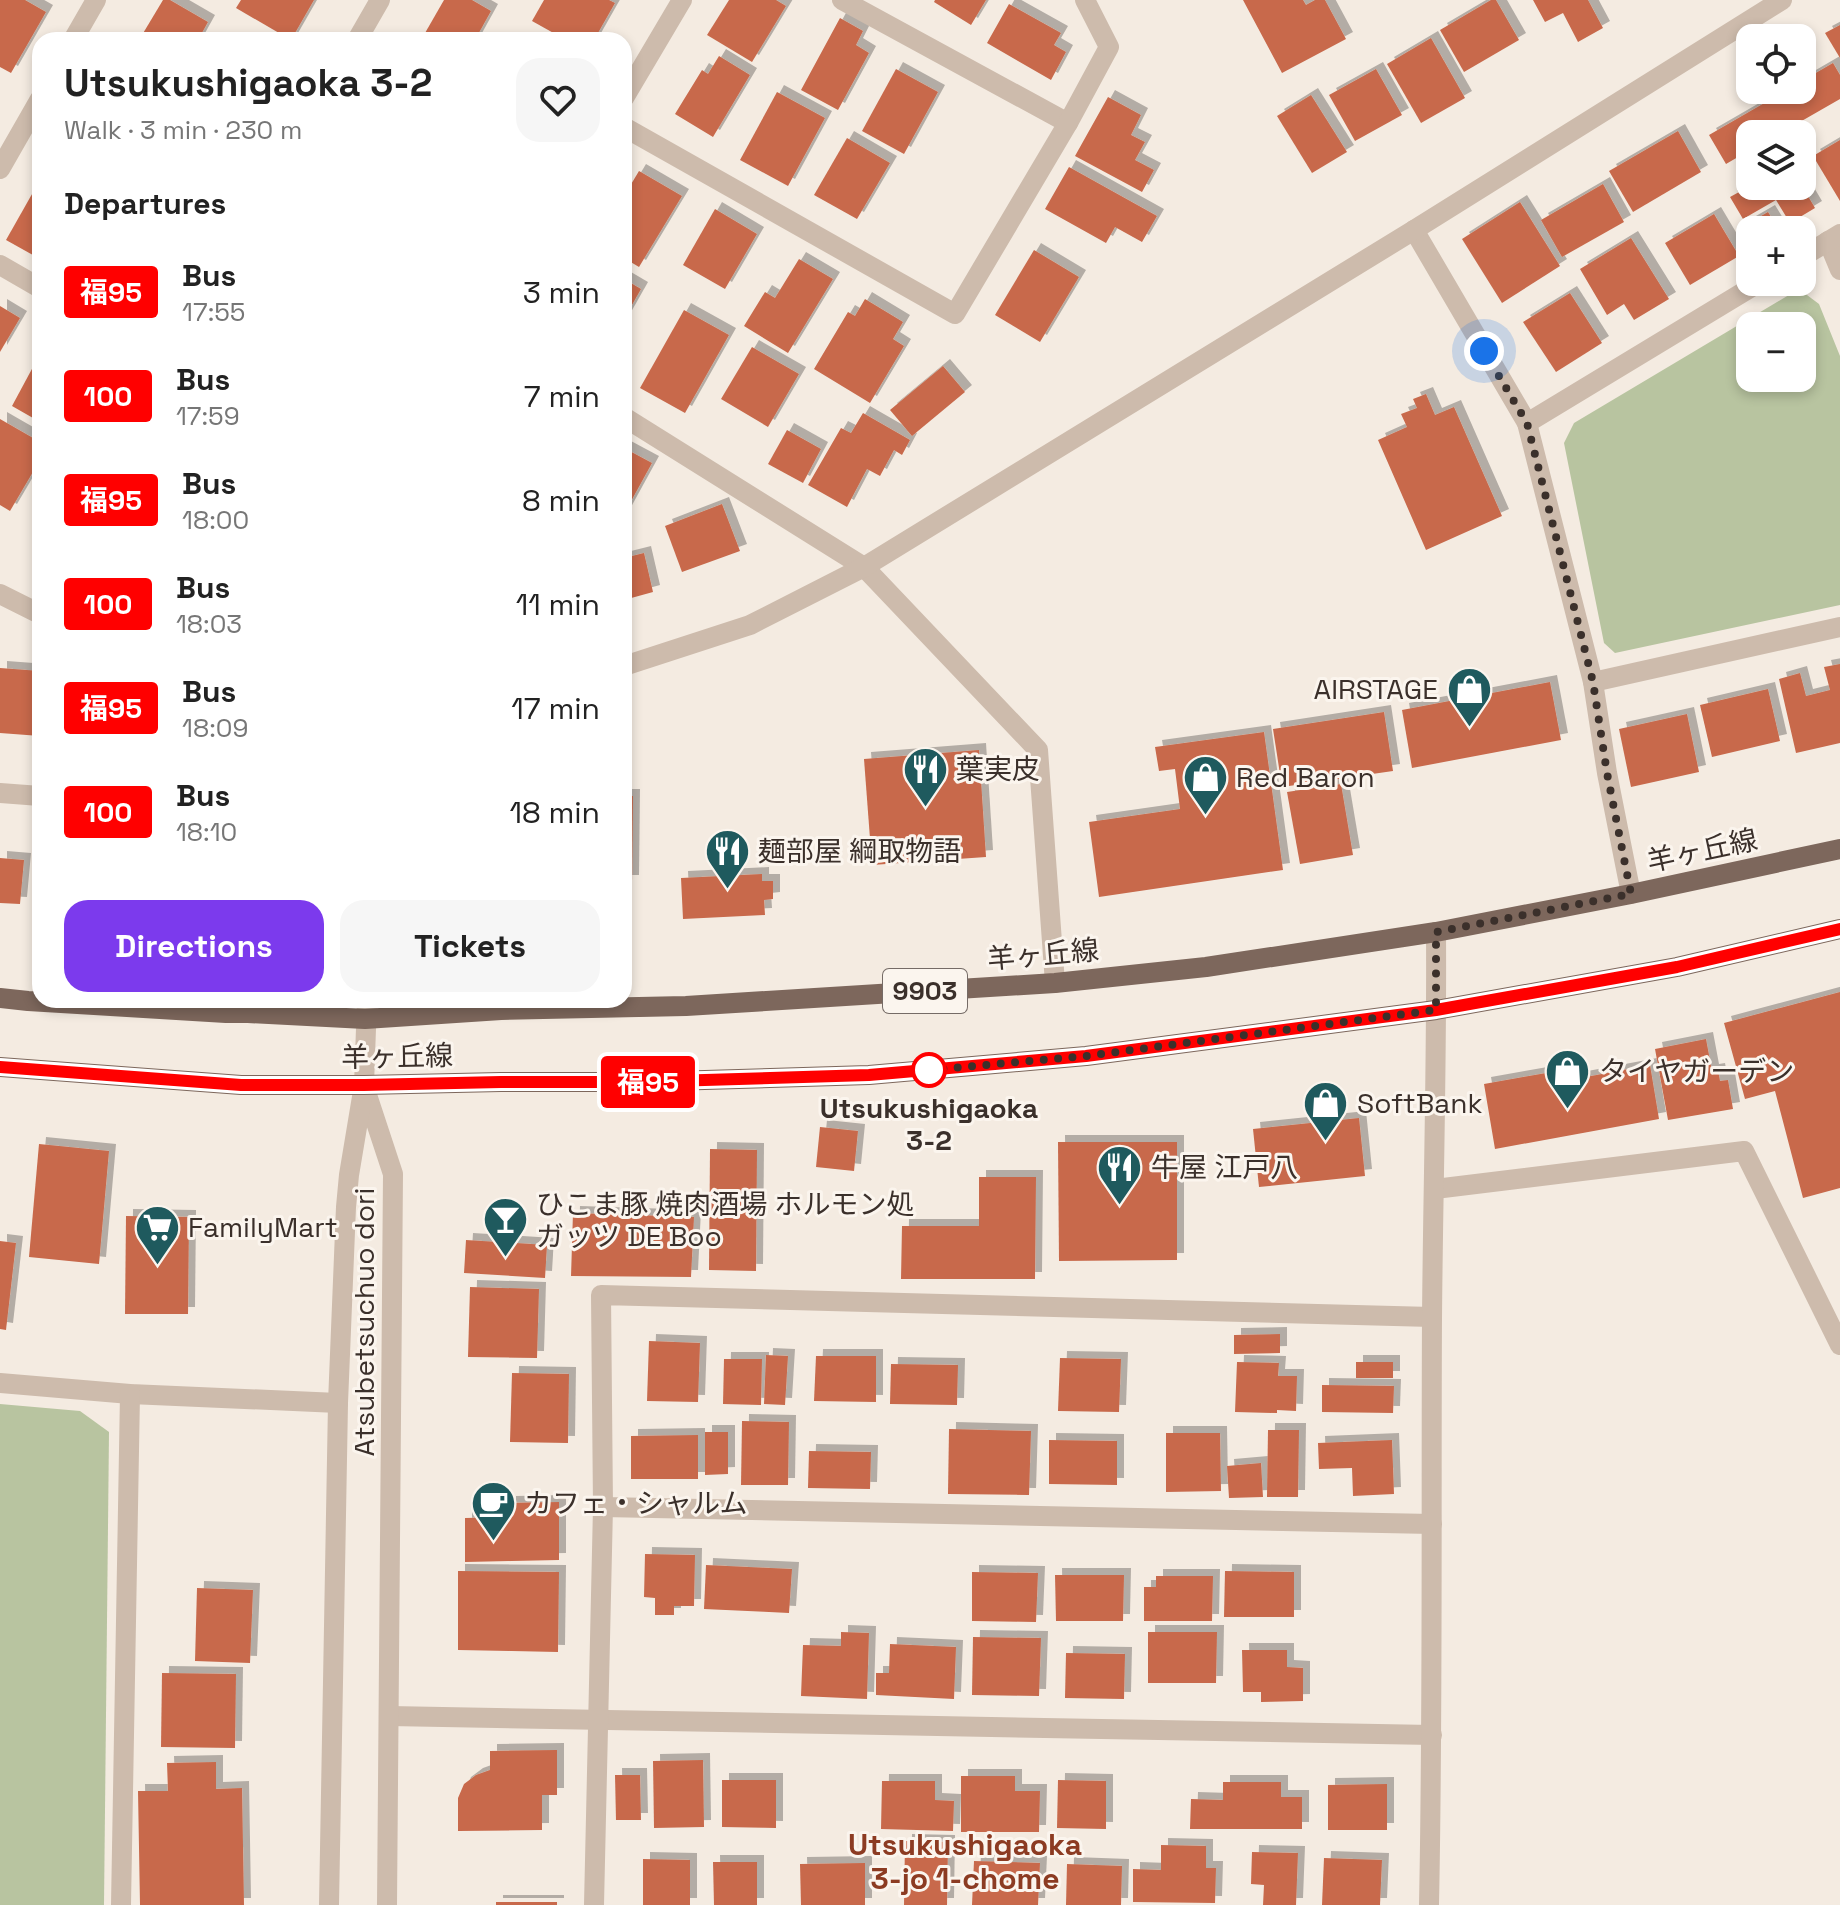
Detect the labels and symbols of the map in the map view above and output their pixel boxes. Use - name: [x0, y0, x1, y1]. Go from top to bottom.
- your location: [1464, 331, 1504, 371]
- shop icon: AIRSTAGE: [1445, 665, 1493, 728]
- place label: AIRSTAGE: [1314, 671, 1438, 707]
- restaurant icon: 葉実皮: [901, 745, 949, 808]
- place label: 葉実皮: [956, 751, 1040, 787]
- shop icon: Red Baron: [1181, 753, 1229, 816]
- place label: Red Baron: [1236, 759, 1375, 795]
- street label: 羊ヶ丘線: [1643, 821, 1761, 879]
- restaurant icon: 麺部屋 綱取物語: [703, 827, 751, 890]
- place label: 麺部屋 綱取物語: [758, 833, 961, 869]
- street label: 羊ヶ丘線: [986, 931, 1100, 977]
- road number: 9903: [883, 969, 967, 1013]
- street label: 羊ヶ丘線: [341, 1037, 453, 1075]
- shop icon: タイヤガーデン: [1544, 1047, 1592, 1110]
- marker: Utsukushigaoka 3-2: [912, 1053, 946, 1087]
- place label: タイヤガーデン: [1599, 1053, 1794, 1089]
- line badge: 福95: [602, 1056, 694, 1108]
- shop icon: SoftBank: [1302, 1079, 1350, 1142]
- place label: SoftBank: [1357, 1085, 1483, 1121]
- place label: Utsukushigaoka 3-2: [820, 1090, 1038, 1158]
- restaurant icon: 牛屋 江戸八: [1096, 1143, 1144, 1206]
- place label: 牛屋 江戸八: [1151, 1149, 1298, 1185]
- place label: ひこま豚 焼肉酒場 ホルモン処 ガッツ DE Boo: [536, 1186, 914, 1254]
- street label: Atsubetsuchuo dori: [346, 1188, 382, 1456]
- bar icon: ひこま豚 焼肉酒場 ホルモン処 ガッツ DE Boo: [481, 1196, 529, 1259]
- supermarket icon: FamilyMart: [133, 1203, 181, 1266]
- place label: FamilyMart: [188, 1209, 338, 1245]
- cafe icon: カフェ・シャルム: [469, 1479, 517, 1542]
- place label: カフェ・シャルム: [524, 1485, 747, 1521]
- district label: Utsukushigaoka 3-jo 1-chome: [848, 1825, 1082, 1898]

